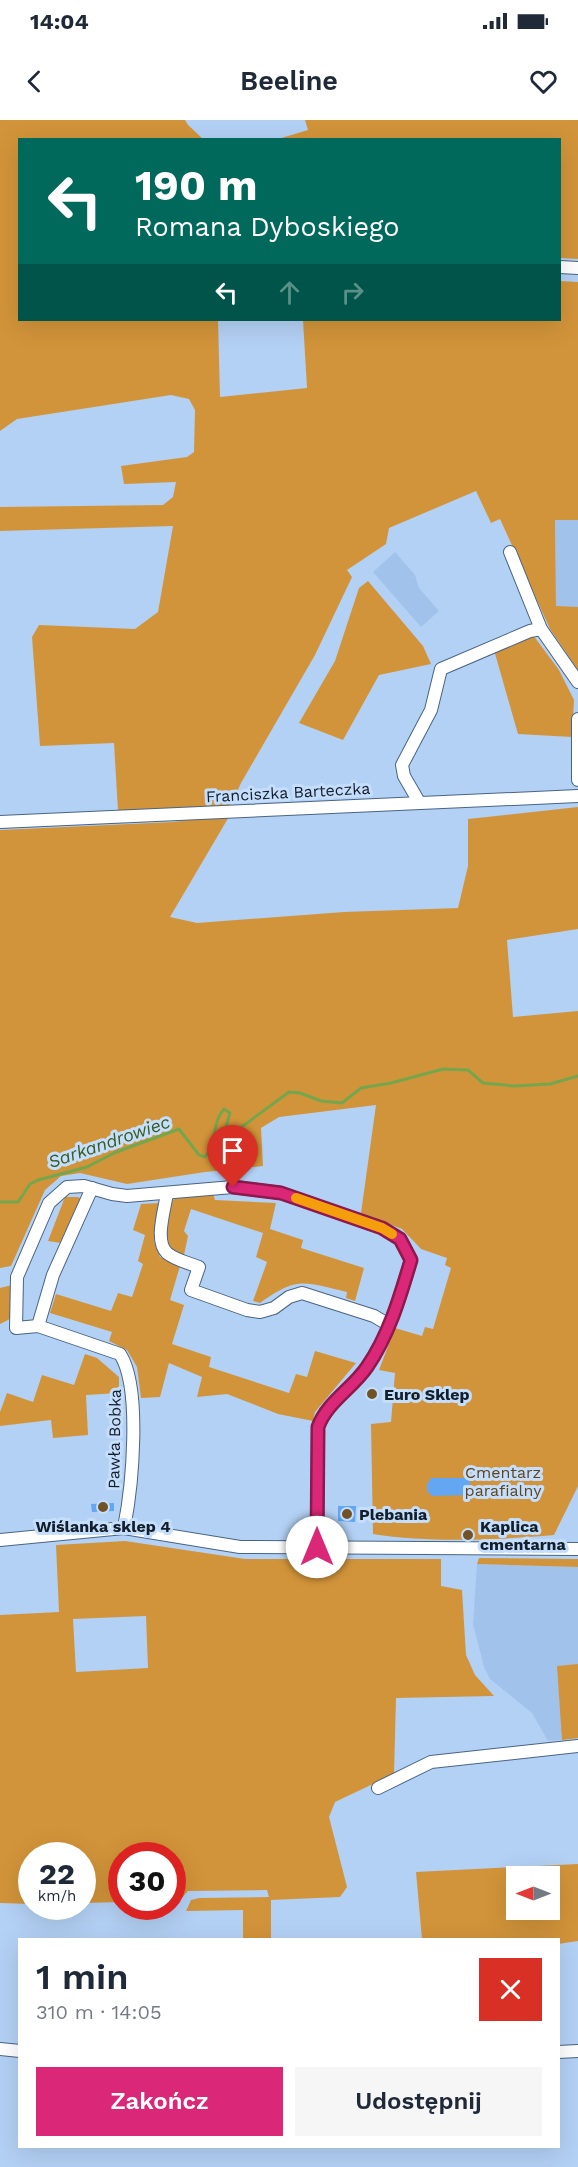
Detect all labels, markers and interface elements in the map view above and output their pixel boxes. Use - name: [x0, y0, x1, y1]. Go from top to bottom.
- text: 14:04: [30, 9, 89, 34]
- icon: back: [18, 65, 51, 98]
- text: Beeline: [240, 65, 338, 97]
- icon: heart: [527, 65, 560, 98]
- text: 190 m: [135, 161, 258, 210]
- icon: left: [36, 162, 114, 240]
- text: Romana Dyboskiego: [135, 211, 400, 243]
- icon: left: [210, 276, 243, 309]
- icon: ahead: [273, 276, 306, 309]
- icon: right: [336, 276, 369, 309]
- street label: Franciszka Barteczka: [205, 779, 371, 806]
- water label: Sarkandrowiec: [45, 1111, 173, 1172]
- pin: [207, 1125, 258, 1187]
- icon: arrive: [216, 1134, 249, 1167]
- place label: Euro Sklep: [384, 1385, 470, 1404]
- marker: Euro Sklep: [365, 1387, 379, 1401]
- street label: Pawła Bobka: [104, 1389, 125, 1489]
- park label: Cmentarz parafialny: [465, 1463, 542, 1500]
- marker: Wiślanka sklep 4: [96, 1500, 110, 1514]
- place label: Plebania: [359, 1505, 428, 1524]
- marker: Plebania: [340, 1507, 354, 1521]
- position arrow: [285, 1515, 349, 1579]
- place label: Wiślanka sklep 4: [35, 1517, 171, 1536]
- place label: Kaplica cmentarna: [480, 1517, 566, 1554]
- marker: Kaplica cmentarna: [461, 1528, 475, 1542]
- speed limit sign: 30: [108, 1842, 186, 1920]
- text: 22: [39, 1856, 75, 1891]
- north arrow: [506, 1866, 560, 1920]
- map controls: [506, 1866, 560, 1920]
- text: km/h: [38, 1887, 76, 1905]
- text: 1 min: [36, 1956, 128, 1998]
- button: close: [479, 1958, 542, 2021]
- text: 310 m · 14:05: [36, 2000, 162, 2024]
- button: Zakończ: [36, 2067, 283, 2136]
- button: Udostępnij: [295, 2067, 542, 2136]

